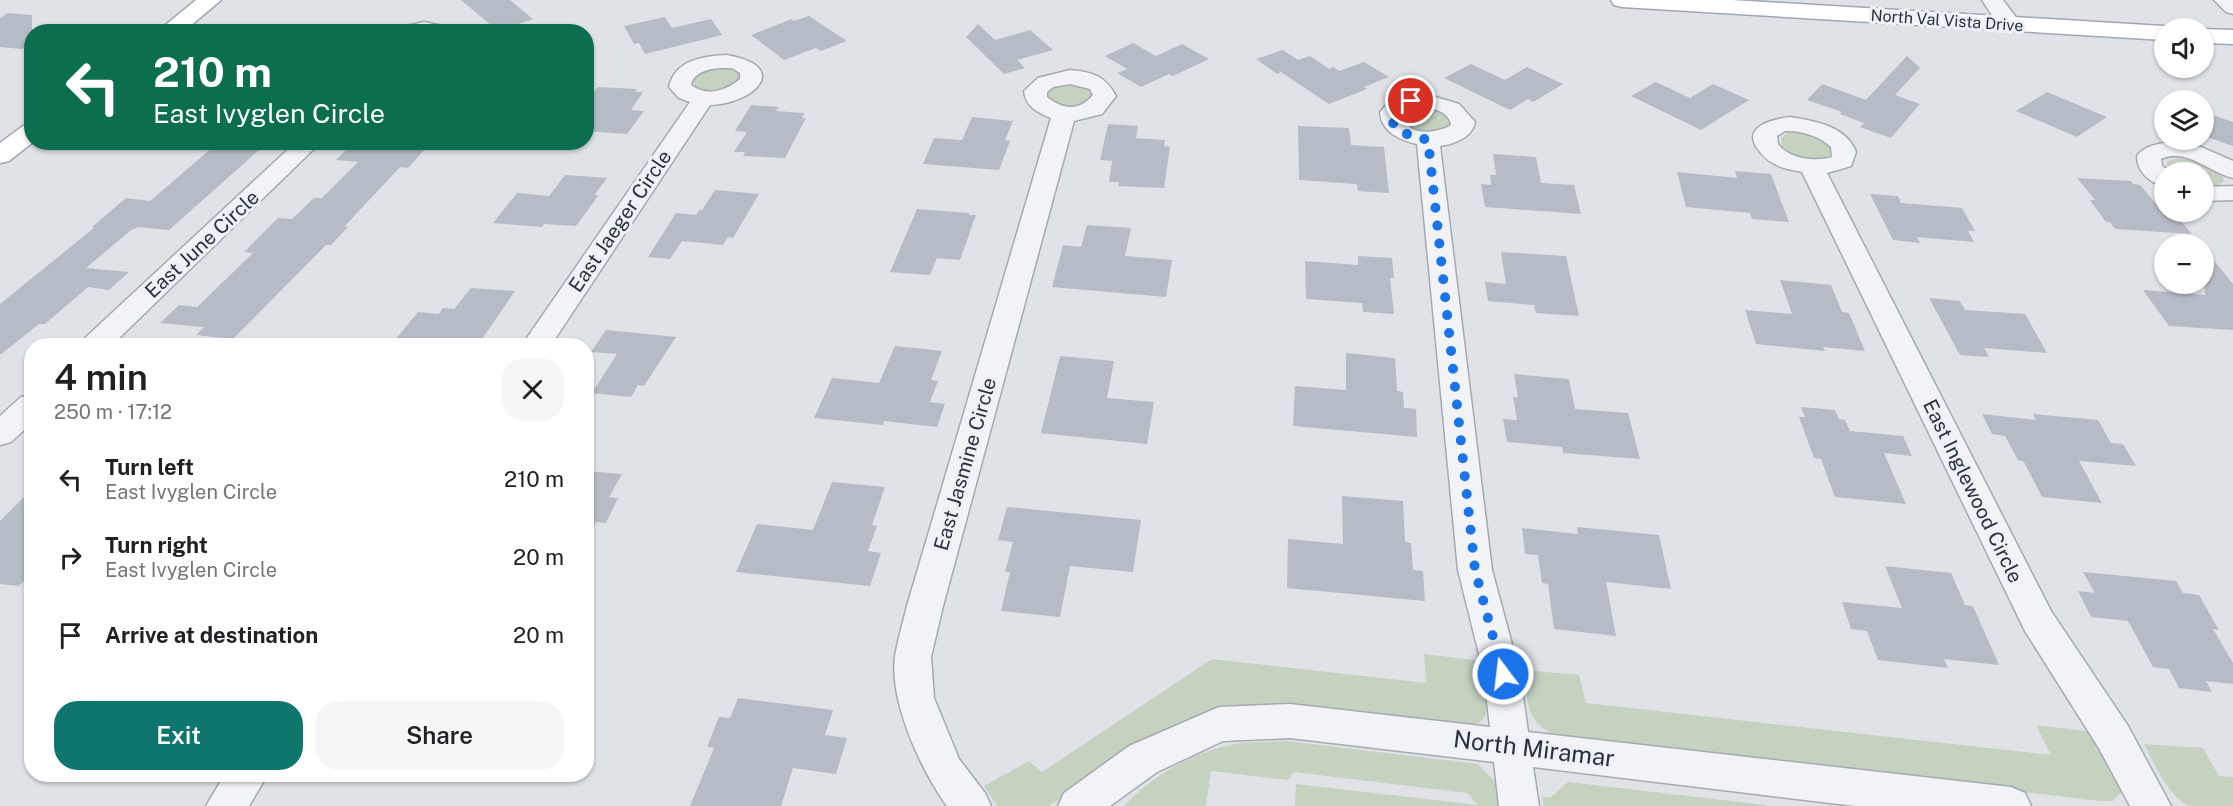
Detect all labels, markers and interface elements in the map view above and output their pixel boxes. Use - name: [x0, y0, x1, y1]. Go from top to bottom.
- street label: North Val Vista Drive: [1870, 6, 2024, 35]
- map controls: [2154, 18, 2214, 294]
- button: sound: [2154, 18, 2214, 78]
- text: 210 m: [153, 47, 272, 96]
- icon: left: [54, 48, 132, 126]
- pin: [1385, 75, 1436, 126]
- icon: arrive: [1394, 84, 1427, 117]
- button: layers: [2154, 90, 2214, 150]
- text: East Ivyglen Circle: [153, 97, 385, 129]
- street label: East Jaeger Circle: [564, 145, 676, 297]
- button: +: [2154, 162, 2214, 222]
- street label: East June Circle: [140, 185, 264, 303]
- button: −: [2154, 234, 2214, 294]
- text: 4 min: [54, 356, 148, 398]
- button: close: [501, 358, 564, 421]
- street label: East Jasmine Circle: [929, 375, 1001, 553]
- street label: East Inglewood Circle: [1918, 395, 2028, 587]
- text: 250 m · 17:12: [54, 400, 172, 424]
- text: Turn left: [105, 454, 194, 480]
- icon: left: [54, 463, 87, 496]
- text: 210 m: [504, 466, 564, 492]
- text: East Ivyglen Circle: [105, 480, 277, 504]
- text: Turn right: [105, 532, 208, 558]
- icon: right: [54, 541, 87, 574]
- text: 20 m: [513, 544, 564, 570]
- text: East Ivyglen Circle: [105, 558, 277, 582]
- icon: arrive: [54, 619, 87, 652]
- text: Arrive at destination: [105, 622, 318, 648]
- text: 20 m: [513, 622, 564, 648]
- position arrow: [1471, 642, 1535, 706]
- button: Exit: [54, 701, 303, 770]
- button: Share: [315, 701, 564, 770]
- street label: North Miramar: [1452, 724, 1616, 772]

